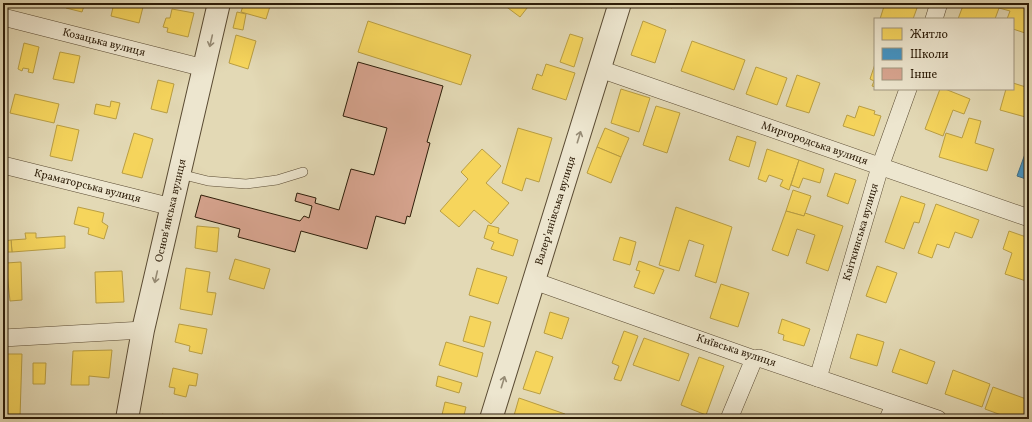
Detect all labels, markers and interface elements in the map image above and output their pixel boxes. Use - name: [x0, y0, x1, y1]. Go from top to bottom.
- legend: [874, 18, 1014, 90]
- street label: Козацька вулиця: [61, 25, 147, 60]
- text: Житло: [910, 27, 948, 43]
- one-way arrow: [206, 34, 214, 47]
- text: Школи: [910, 47, 949, 63]
- text: Інше: [910, 67, 938, 83]
- street label: Миргородська вулиця: [759, 118, 870, 169]
- one-way arrow: [575, 132, 583, 144]
- street label: Валер’янівська вулиця: [532, 154, 580, 267]
- street label: Основ’янська вулиця: [151, 157, 190, 264]
- street label: Краматорська вулиця: [33, 166, 143, 207]
- street label: Квіткинська вулиця: [839, 181, 882, 283]
- one-way arrow: [151, 270, 159, 283]
- street label: Київська вулиця: [694, 331, 778, 371]
- one-way arrow: [500, 375, 507, 388]

